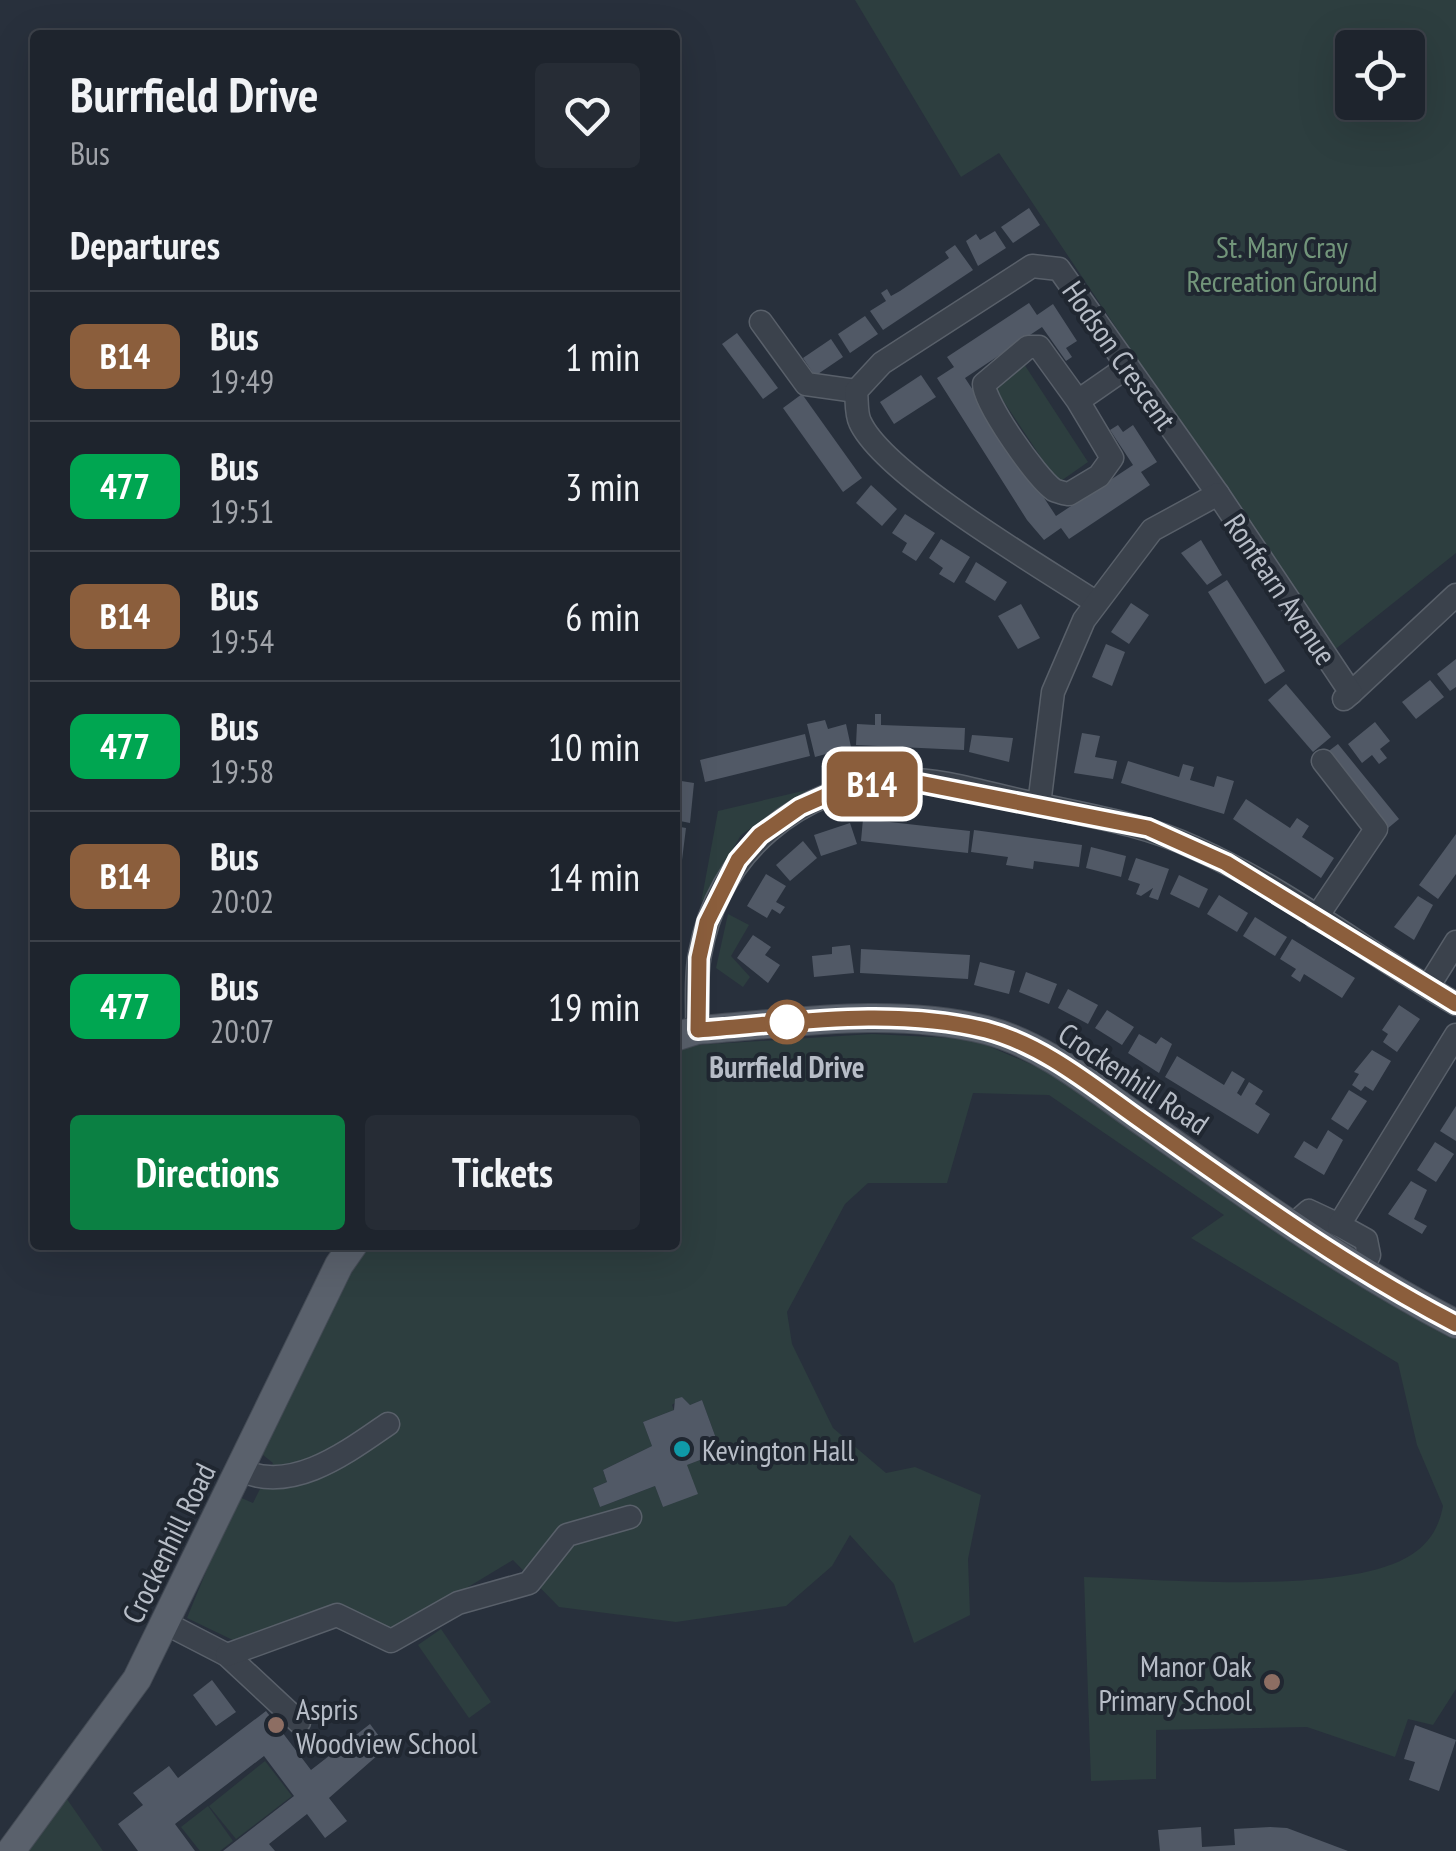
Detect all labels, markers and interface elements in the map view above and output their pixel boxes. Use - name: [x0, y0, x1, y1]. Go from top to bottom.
- map controls: [1335, 30, 1425, 120]
- button: locate: [1335, 30, 1425, 120]
- text: Burrfield Drive: [70, 63, 319, 125]
- button: heart: [535, 63, 640, 168]
- text: Bus: [70, 132, 110, 174]
- text: Departures: [70, 220, 220, 269]
- park label: St. Mary Cray Recreation Ground: [1186, 227, 1378, 300]
- street label: Hodson Crescent: [1054, 273, 1186, 438]
- text: Bus: [210, 311, 259, 360]
- text: 1 min: [565, 332, 640, 381]
- text: B14: [100, 333, 150, 379]
- text: 19:49: [210, 360, 274, 402]
- text: Bus: [210, 441, 259, 490]
- text: 3 min: [565, 462, 640, 511]
- text: 477: [100, 463, 150, 509]
- text: 19:51: [210, 490, 274, 532]
- street label: Ronfearn Avenue: [1216, 506, 1346, 672]
- text: Bus: [210, 571, 259, 620]
- text: 6 min: [565, 592, 640, 641]
- text: B14: [100, 593, 150, 639]
- text: 19:54: [210, 620, 274, 662]
- text: Bus: [210, 701, 259, 750]
- text: 10 min: [548, 722, 640, 771]
- text: 477: [100, 723, 150, 769]
- text: 19:58: [210, 750, 274, 792]
- line badge: B14: [814, 752, 930, 816]
- text: B14: [847, 761, 897, 807]
- text: Bus: [210, 831, 259, 880]
- text: 14 min: [548, 852, 640, 901]
- text: B14: [100, 853, 150, 899]
- text: 20:02: [210, 880, 274, 922]
- text: Bus: [210, 961, 259, 1010]
- text: 19 min: [548, 982, 640, 1031]
- text: 477: [100, 983, 150, 1029]
- marker: Burrfield Drive: [766, 1001, 808, 1043]
- text: 20:07: [210, 1010, 274, 1052]
- street label: Crockenhill Road: [1051, 1013, 1217, 1143]
- place label: Burrfield Drive: [709, 1047, 865, 1086]
- button: Directions: [70, 1115, 345, 1230]
- button: Tickets: [365, 1115, 640, 1230]
- place label: Kevington Hall: [702, 1430, 854, 1469]
- marker: Kevington Hall: [671, 1438, 693, 1460]
- street label: Crockenhill Road: [112, 1457, 224, 1629]
- place label: Manor Oak Primary School: [1098, 1646, 1252, 1719]
- marker: Manor Oak Primary School: [1261, 1671, 1283, 1693]
- place label: Aspris Woodview School: [296, 1689, 477, 1762]
- marker: Aspris Woodview School: [265, 1714, 287, 1736]

